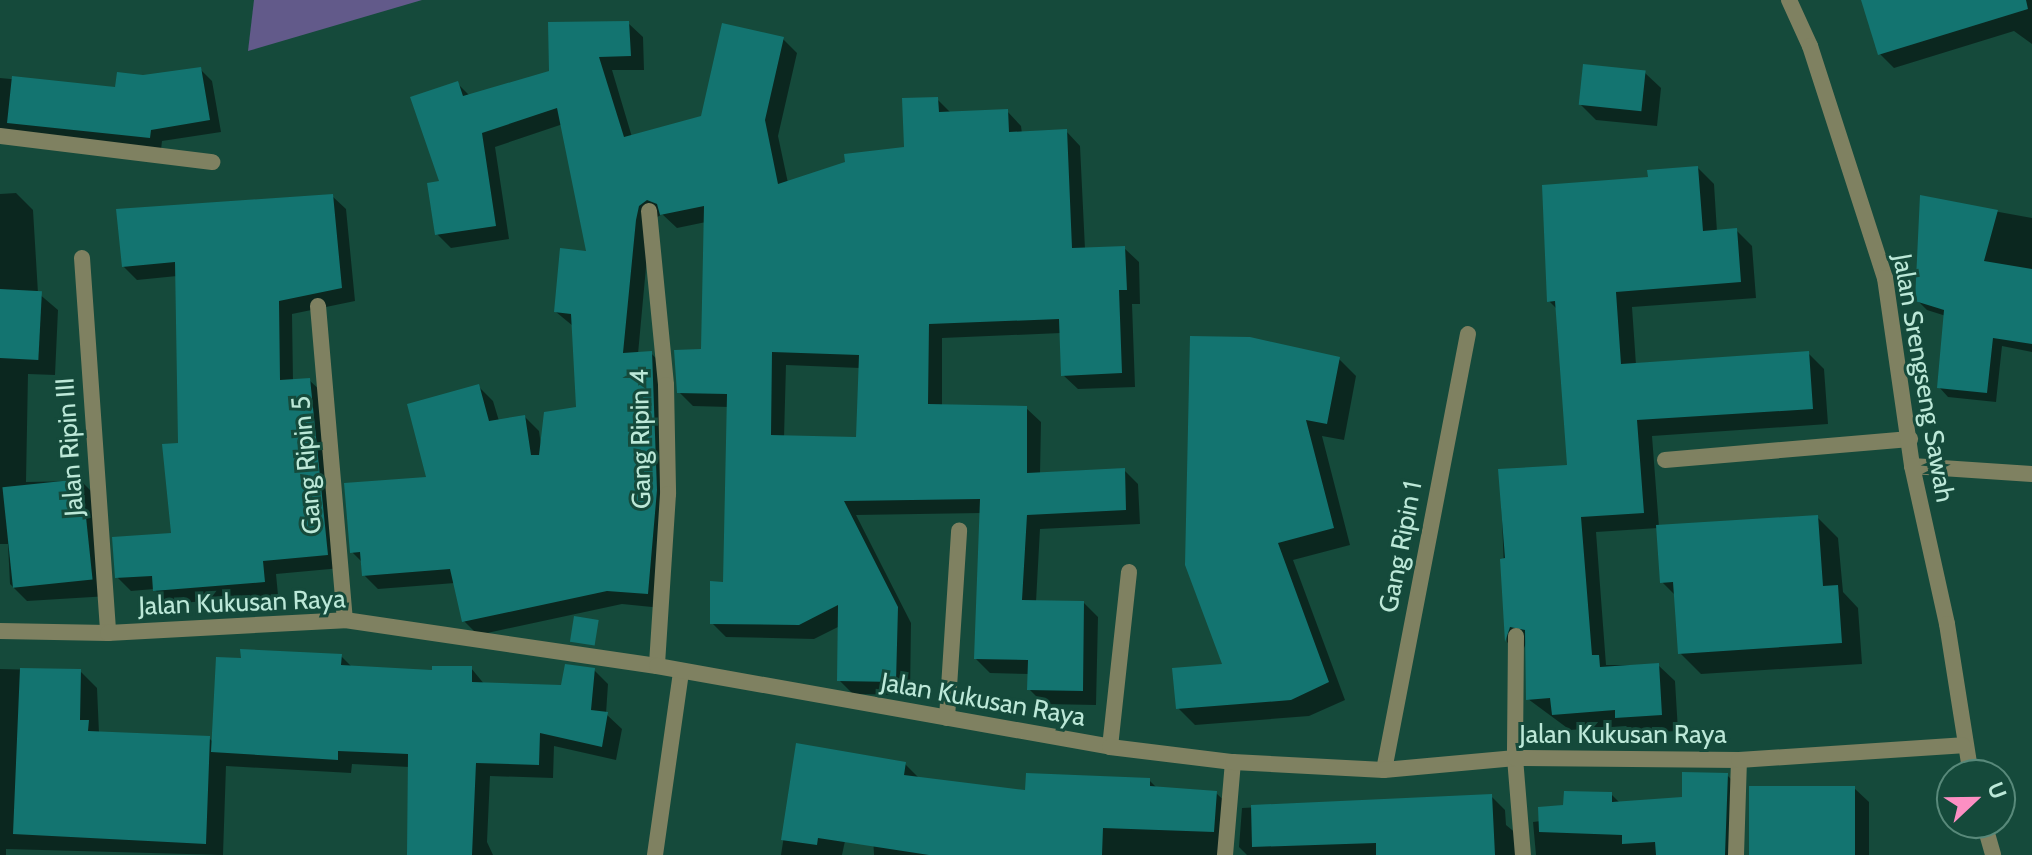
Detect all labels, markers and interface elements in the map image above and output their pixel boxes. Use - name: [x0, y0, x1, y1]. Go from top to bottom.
- street label: Jalan Srengseng Sawah: [1886, 251, 1960, 505]
- street label: Gang Ripin 4: [624, 369, 658, 509]
- street label: Jalan Ripin III: [50, 377, 90, 517]
- street label: Gang Ripin 5: [285, 395, 329, 535]
- street label: Gang Ripin 1: [1373, 479, 1429, 615]
- street label: Jalan Kukusan Raya: [138, 584, 346, 622]
- street label: Jalan Kukusan Raya: [878, 667, 1088, 733]
- street label: Jalan Kukusan Raya: [1519, 719, 1727, 751]
- north arrow: [1936, 759, 2016, 839]
- text: U: [1981, 778, 2012, 803]

